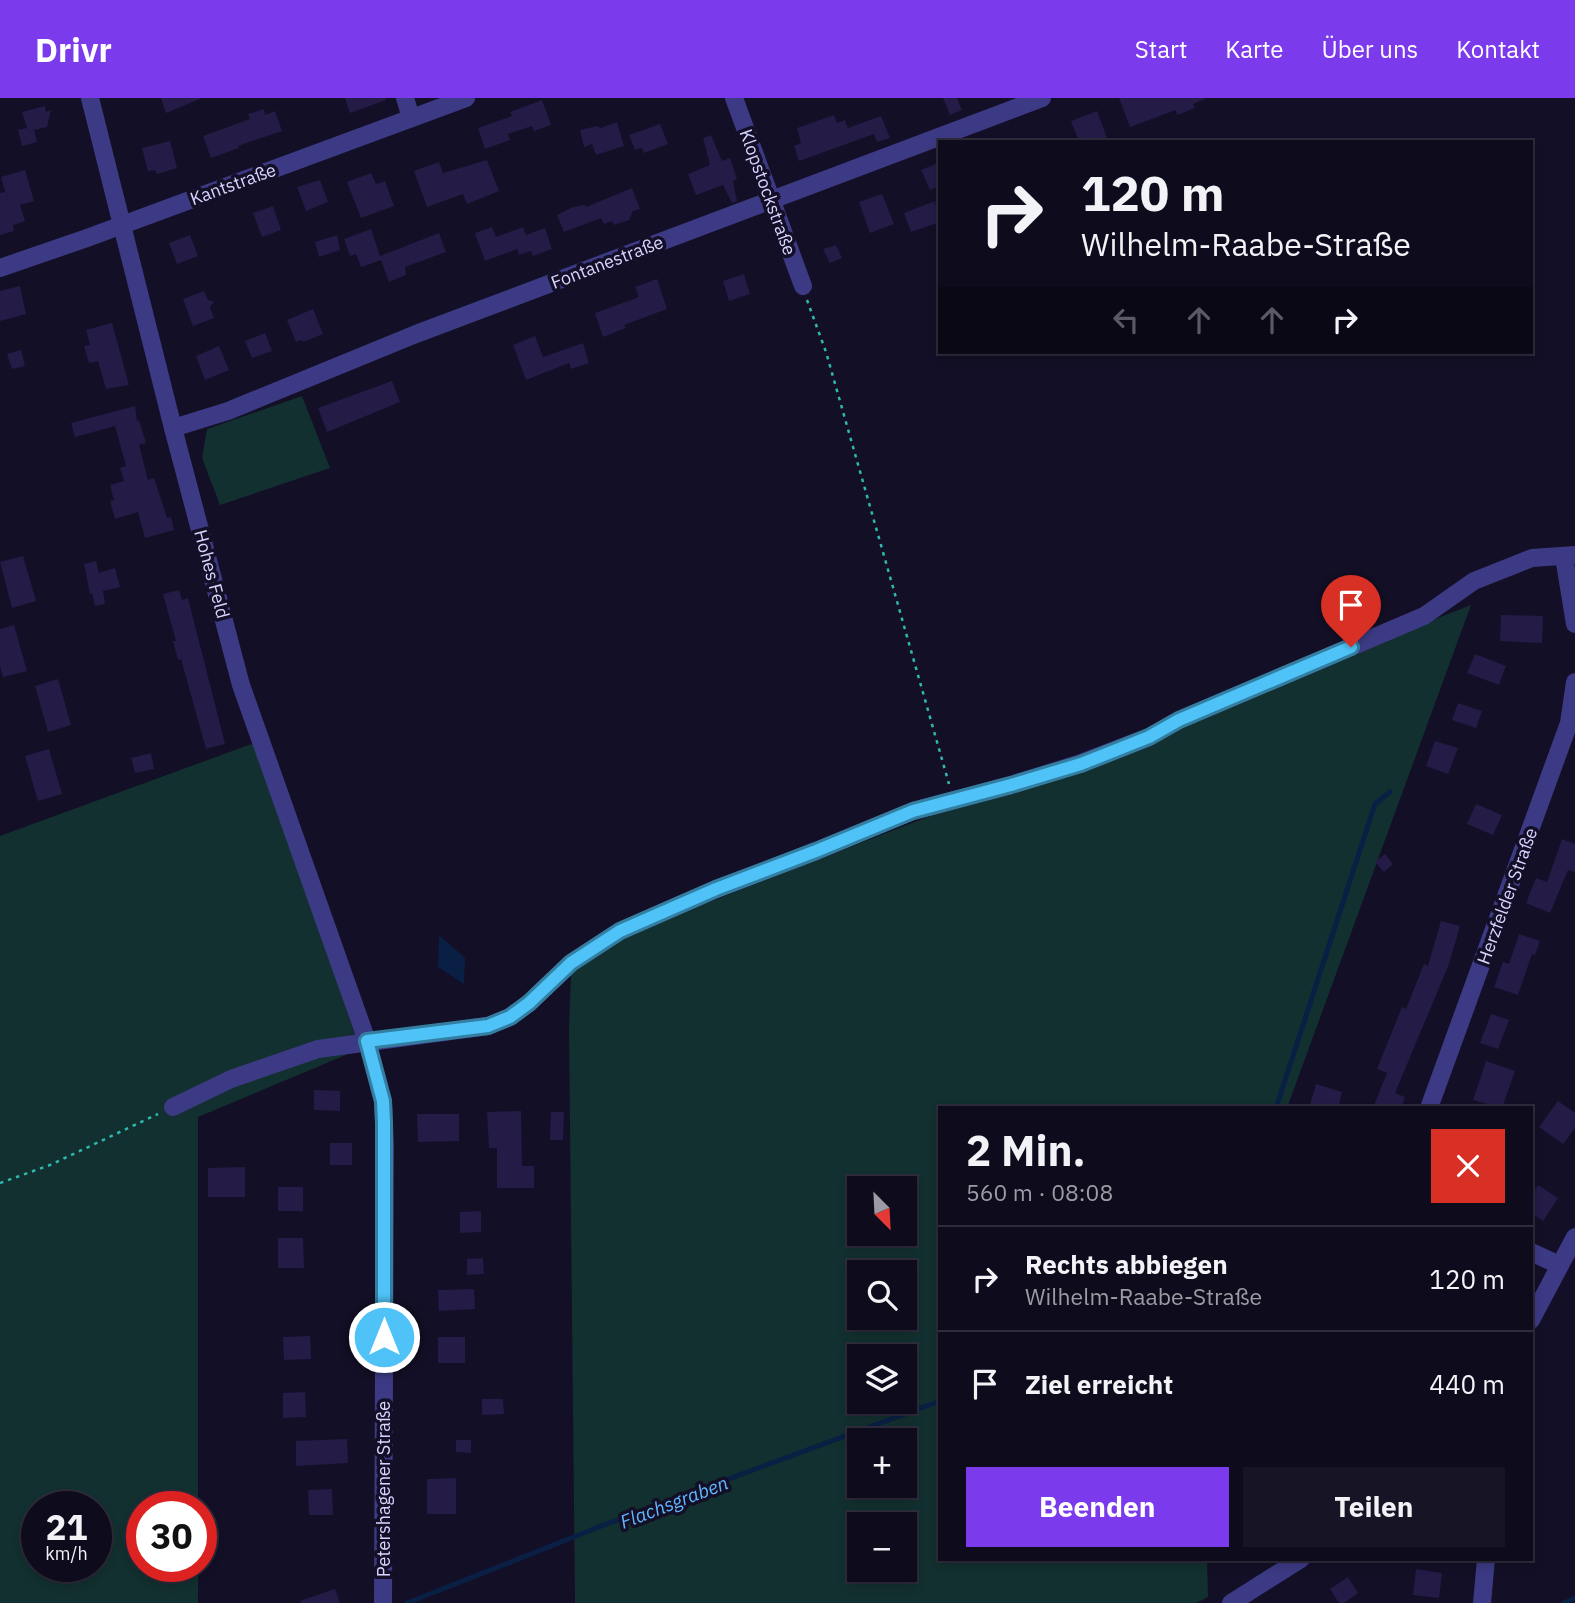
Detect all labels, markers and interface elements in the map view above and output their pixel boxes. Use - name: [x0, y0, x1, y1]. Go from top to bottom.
- text: Drivr: [35, 28, 112, 71]
- text: Start: [1135, 33, 1187, 65]
- text: Karte: [1225, 33, 1283, 65]
- text: Über uns: [1321, 33, 1418, 65]
- text: Kontakt: [1456, 33, 1540, 65]
- street label: Klopstockstraße: [735, 126, 802, 258]
- street label: Kantstraße: [187, 158, 279, 210]
- text: 120 m: [1081, 161, 1225, 224]
- icon: right: [966, 168, 1057, 259]
- text: Wilhelm-Raabe-Straße: [1081, 223, 1411, 265]
- street label: Fontanestraße: [548, 230, 667, 294]
- icon: left: [1107, 301, 1145, 339]
- icon: ahead: [1180, 301, 1218, 339]
- icon: ahead: [1253, 301, 1291, 339]
- icon: right: [1326, 301, 1364, 339]
- street label: Hohes Feld: [189, 527, 235, 621]
- pin: [1321, 575, 1381, 647]
- icon: arrive: [1332, 586, 1370, 624]
- street label: Herzfelder Straße: [1472, 824, 1542, 967]
- text: 2 Min.: [966, 1123, 1086, 1178]
- button: close: [1431, 1129, 1505, 1203]
- north arrow: [847, 1176, 917, 1246]
- map controls: [847, 1176, 917, 1582]
- text: 560 m · 08:08: [966, 1177, 1113, 1207]
- text: Rechts abbiegen: [1025, 1247, 1228, 1281]
- button: search: [847, 1260, 917, 1330]
- icon: right: [966, 1260, 1004, 1298]
- text: 120 m: [1429, 1262, 1505, 1296]
- text: Wilhelm-Raabe-Straße: [1025, 1281, 1262, 1311]
- position arrow: [347, 1300, 421, 1374]
- button: layers: [847, 1344, 917, 1414]
- icon: arrive: [966, 1365, 1004, 1403]
- text: Ziel erreicht: [1025, 1367, 1173, 1401]
- text: 440 m: [1429, 1367, 1505, 1401]
- street label: Petershagener Straße: [372, 1401, 395, 1577]
- button: +: [847, 1428, 917, 1498]
- button: Beenden: [966, 1467, 1229, 1547]
- button: Teilen: [1243, 1467, 1505, 1547]
- water label: Flachsgraben: [617, 1470, 731, 1534]
- speed limit sign: 30: [126, 1491, 217, 1582]
- text: 21: [45, 1504, 88, 1550]
- button: −: [847, 1512, 917, 1582]
- text: km/h: [45, 1542, 88, 1565]

